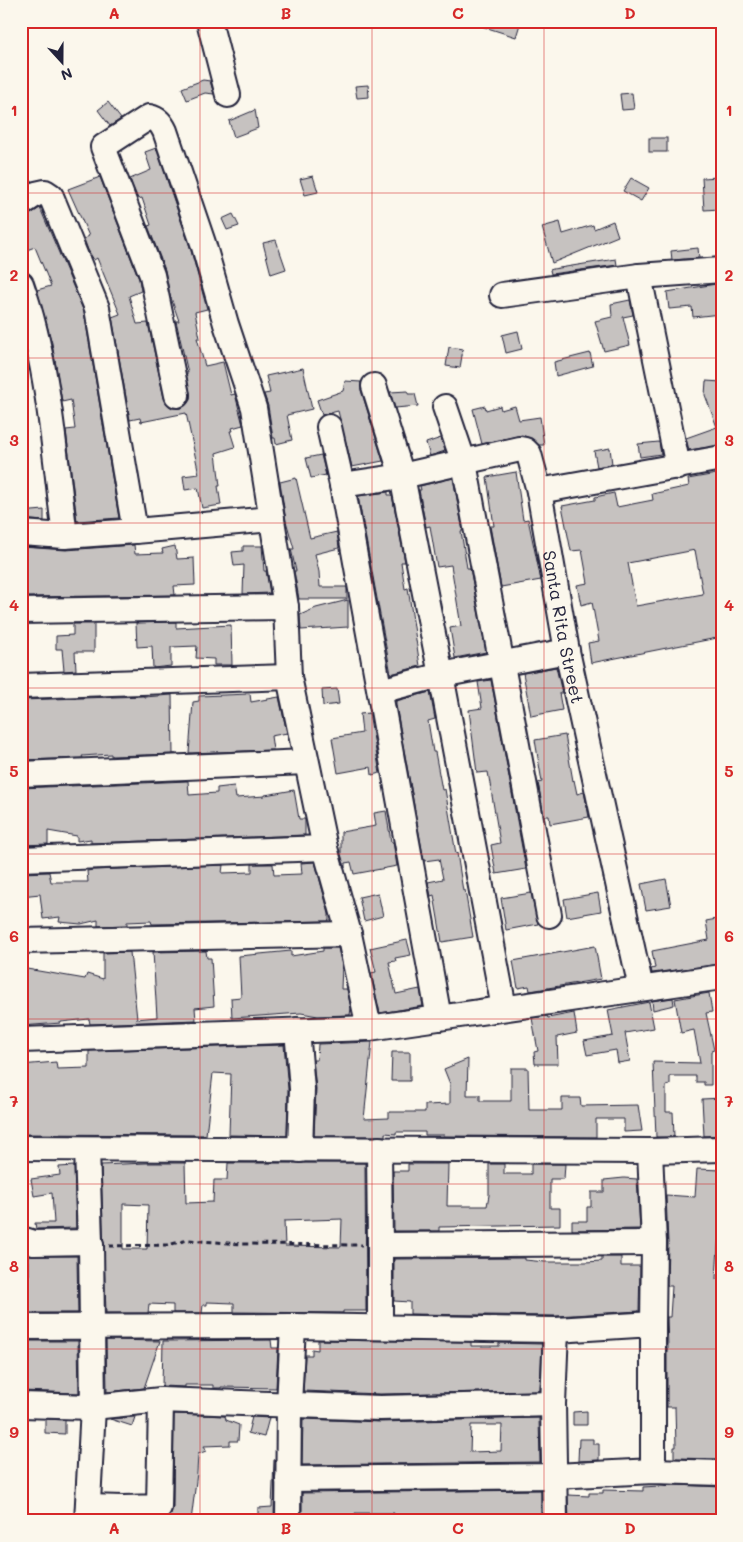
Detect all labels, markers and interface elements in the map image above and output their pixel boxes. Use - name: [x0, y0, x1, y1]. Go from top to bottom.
- text: A: [108, 2, 120, 23]
- text: B: [281, 2, 291, 23]
- text: C: [452, 2, 464, 23]
- text: D: [624, 2, 636, 23]
- north arrow: [38, 38, 88, 88]
- text: N: [58, 64, 75, 85]
- text: 1: [10, 99, 18, 120]
- text: 1: [725, 99, 733, 120]
- text: 2: [10, 264, 19, 285]
- text: 2: [725, 264, 734, 285]
- text: 3: [9, 429, 19, 450]
- text: 3: [724, 429, 734, 450]
- street label: Santa Rita Street: [538, 548, 590, 706]
- text: 4: [9, 594, 19, 615]
- text: 4: [724, 594, 734, 615]
- text: 5: [9, 760, 19, 781]
- text: 5: [724, 760, 734, 781]
- text: 6: [9, 925, 19, 946]
- text: 6: [724, 925, 734, 946]
- text: 7: [10, 1090, 19, 1111]
- text: 7: [725, 1090, 734, 1111]
- text: 8: [9, 1255, 19, 1276]
- text: 8: [724, 1255, 734, 1276]
- text: 9: [9, 1421, 19, 1442]
- text: 9: [724, 1421, 734, 1442]
- text: A: [108, 1517, 120, 1538]
- text: B: [281, 1517, 291, 1538]
- text: C: [452, 1517, 464, 1538]
- text: D: [624, 1517, 636, 1538]

